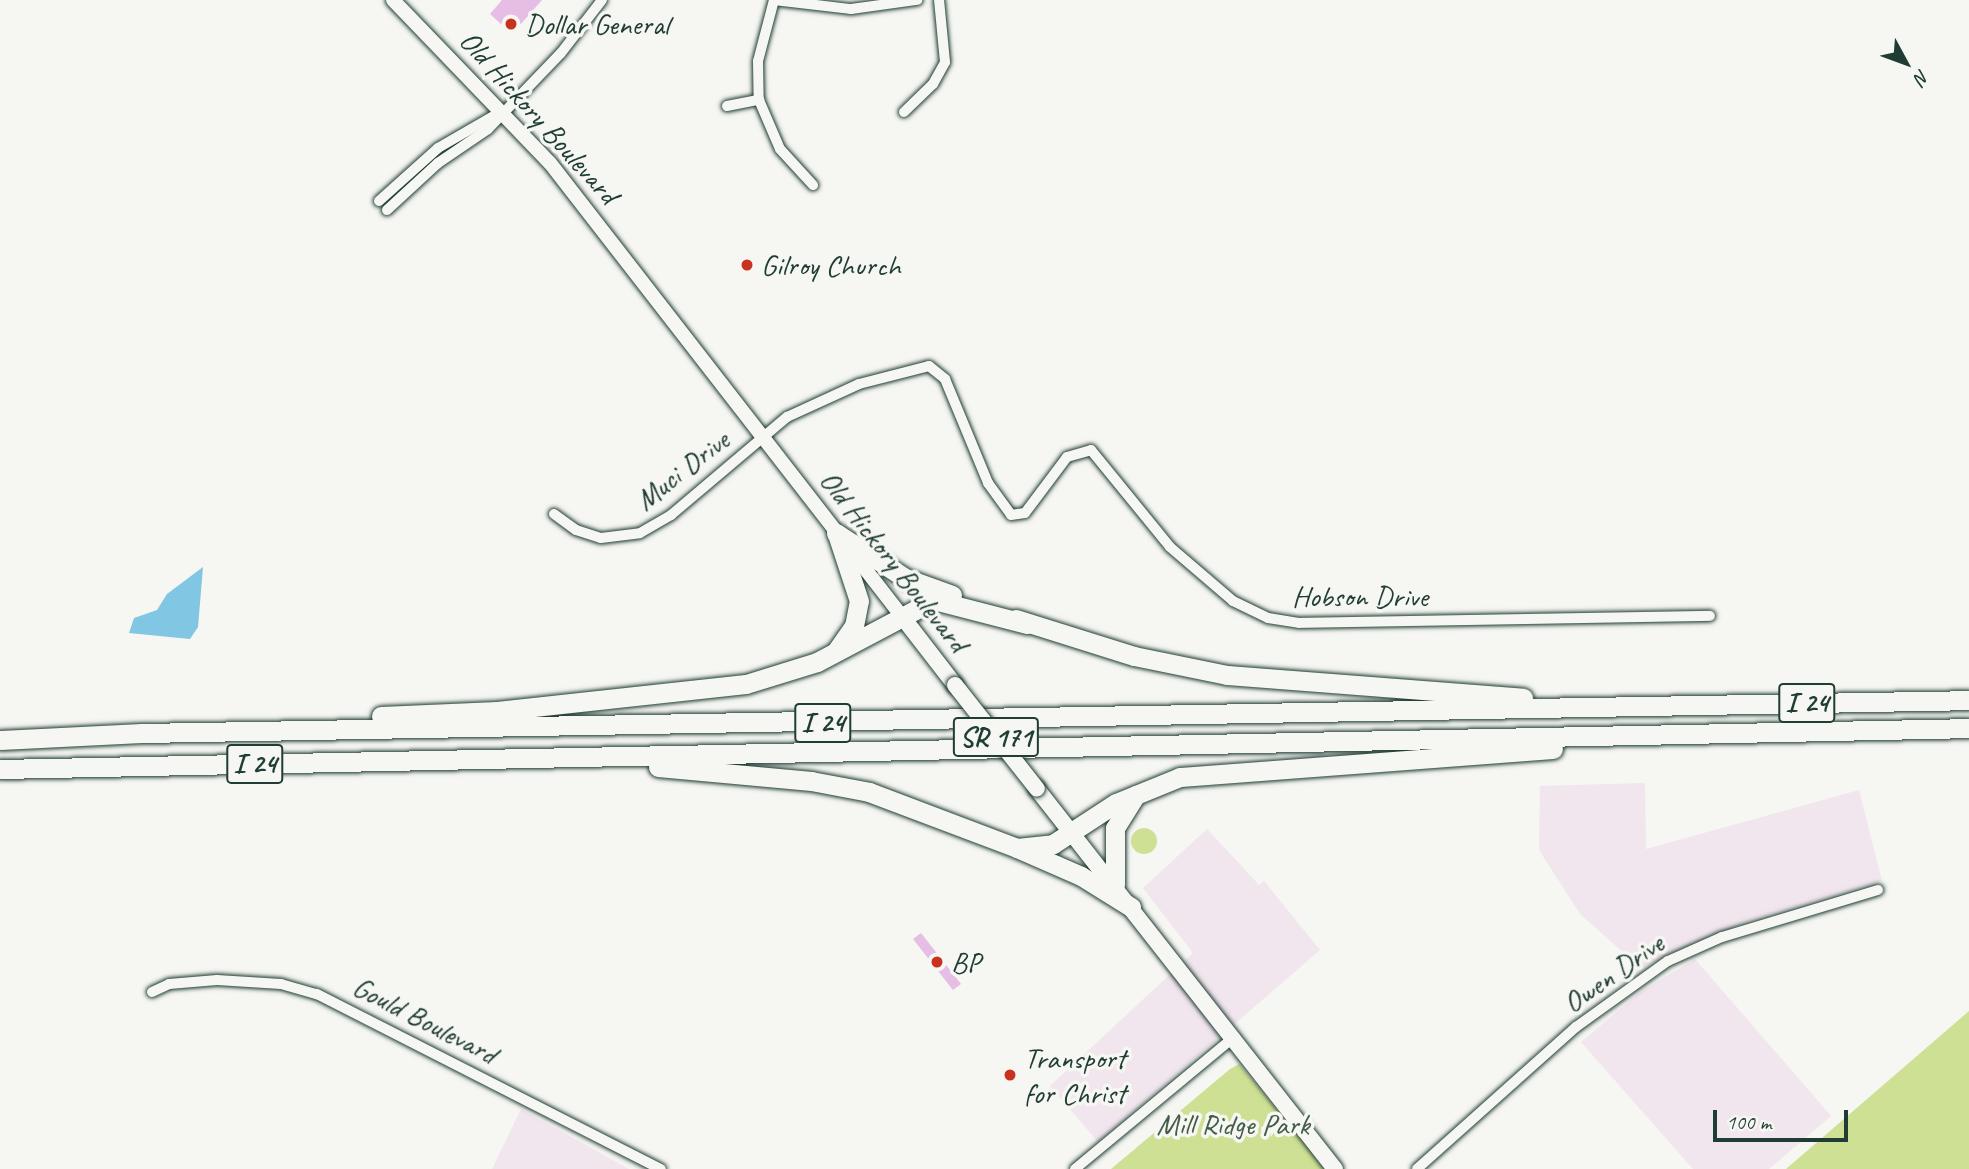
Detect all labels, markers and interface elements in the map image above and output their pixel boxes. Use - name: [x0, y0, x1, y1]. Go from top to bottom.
- place label: Dollar General: [525, 6, 669, 42]
- marker: Dollar General: [503, 16, 519, 32]
- street label: Old Hickory Boulevard: [452, 23, 626, 211]
- north arrow: [1871, 28, 1941, 98]
- text: N: [1909, 64, 1935, 89]
- place label: Gilroy Church: [761, 247, 901, 283]
- marker: Gilroy Church: [739, 257, 755, 273]
- street label: Muci Drive: [628, 422, 736, 518]
- street label: Old Hickory Boulevard: [812, 463, 976, 659]
- street label: Hobson Drive: [1292, 578, 1428, 614]
- road number: I 24: [1777, 678, 1837, 728]
- road number: I 24: [793, 698, 853, 748]
- road number: SR 171: [952, 712, 1040, 762]
- road number: I 24: [225, 740, 285, 788]
- street label: Owen Drive: [1556, 925, 1670, 1021]
- place label: BP: [951, 944, 980, 980]
- marker: BP: [929, 954, 945, 970]
- street label: Gould Boulevard: [346, 968, 504, 1072]
- place label: Transport for Christ: [1024, 1040, 1126, 1110]
- marker: Transport for Christ: [1002, 1067, 1018, 1083]
- scale bar: [1717, 1096, 1852, 1140]
- park label: Mill Ridge Park: [1156, 1106, 1310, 1142]
- text: 100 m: [1726, 1109, 1771, 1135]

